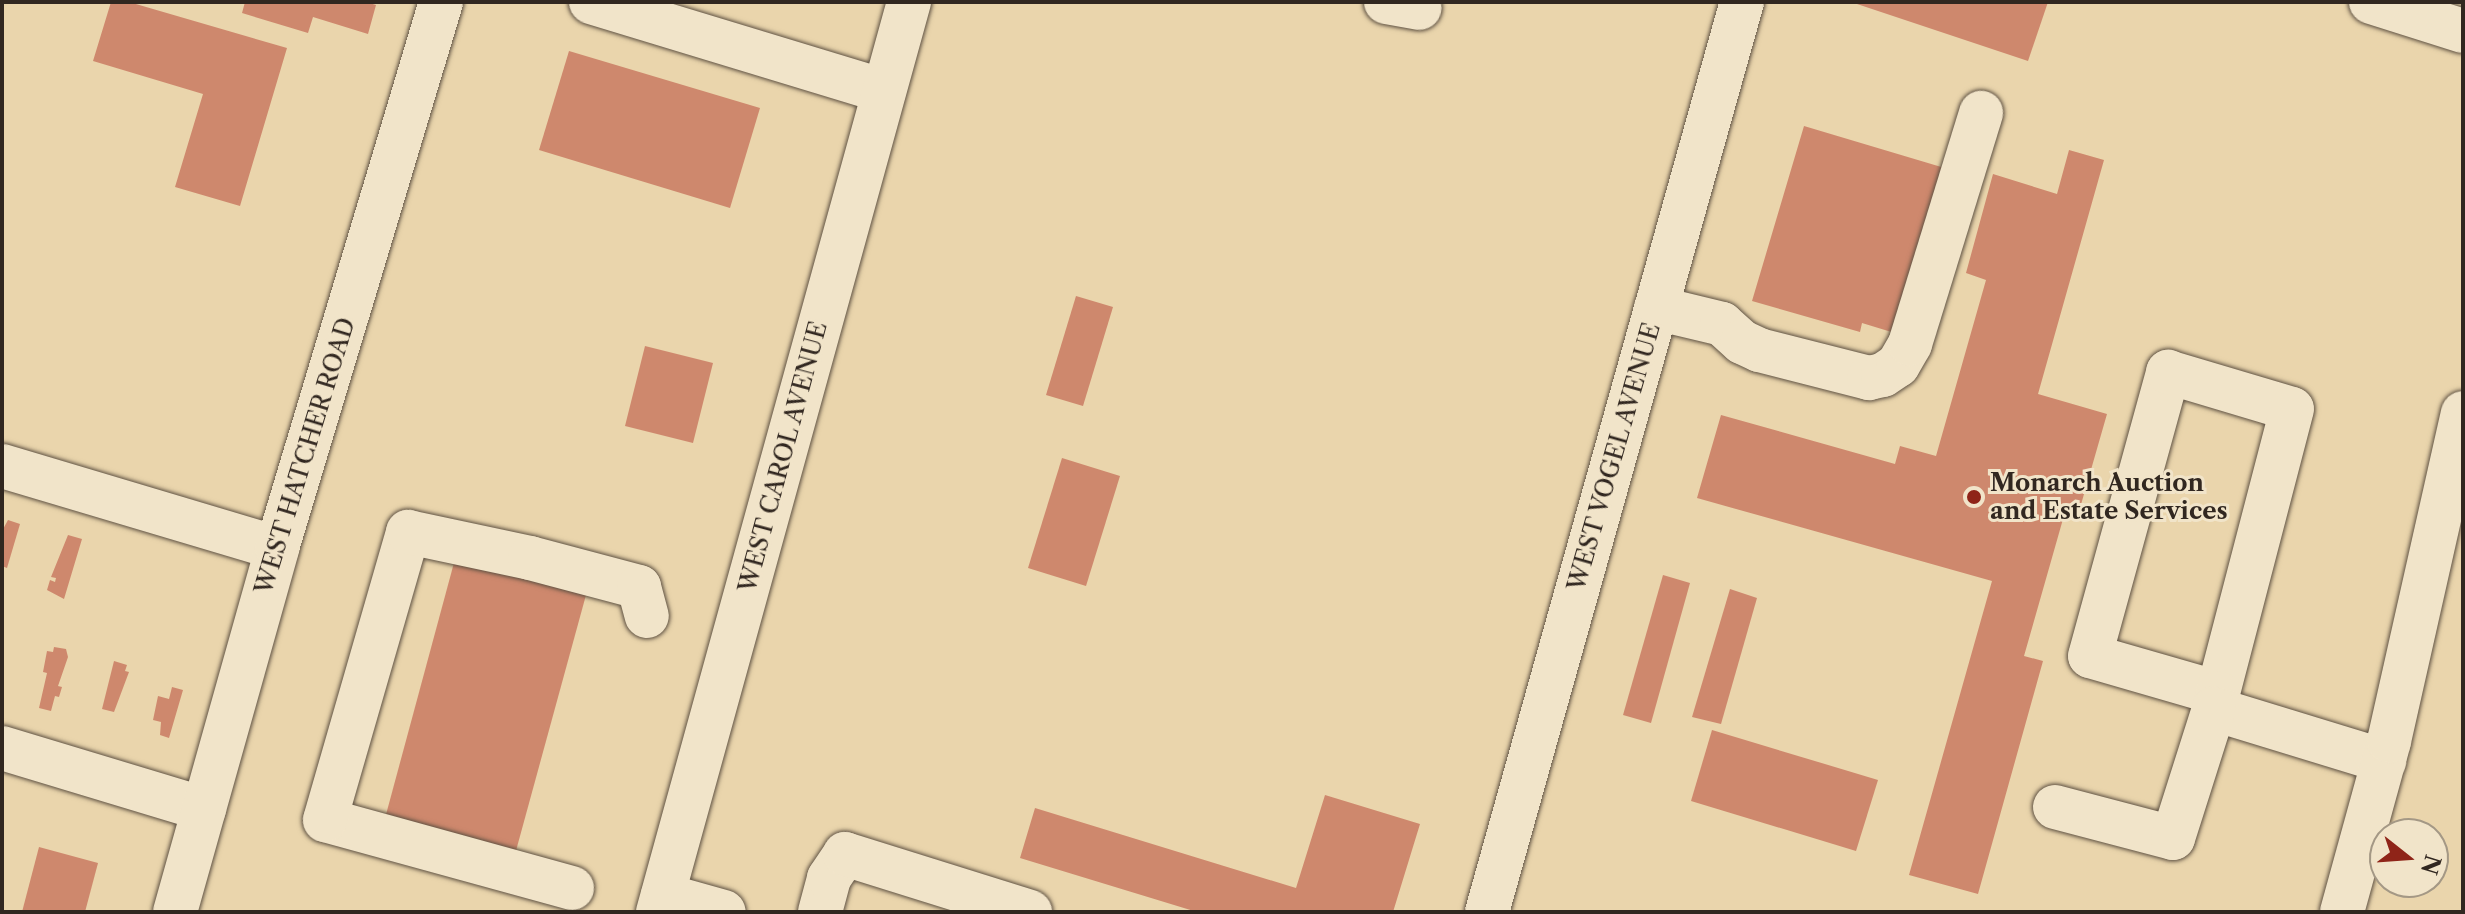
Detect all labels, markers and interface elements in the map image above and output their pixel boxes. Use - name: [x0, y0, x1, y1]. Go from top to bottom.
- street label: WEST HATCHER ROAD: [249, 313, 361, 599]
- street label: WEST CAROL AVENUE: [733, 317, 833, 597]
- street label: WEST VOGEL AVENUE: [1561, 318, 1667, 596]
- place label: Monarch Auction and Estate Services: [1990, 469, 2228, 525]
- marker: Monarch Auction and Estate Services: [1965, 488, 1983, 506]
- north arrow: [2369, 818, 2449, 898]
- text: N: [2415, 851, 2446, 878]

